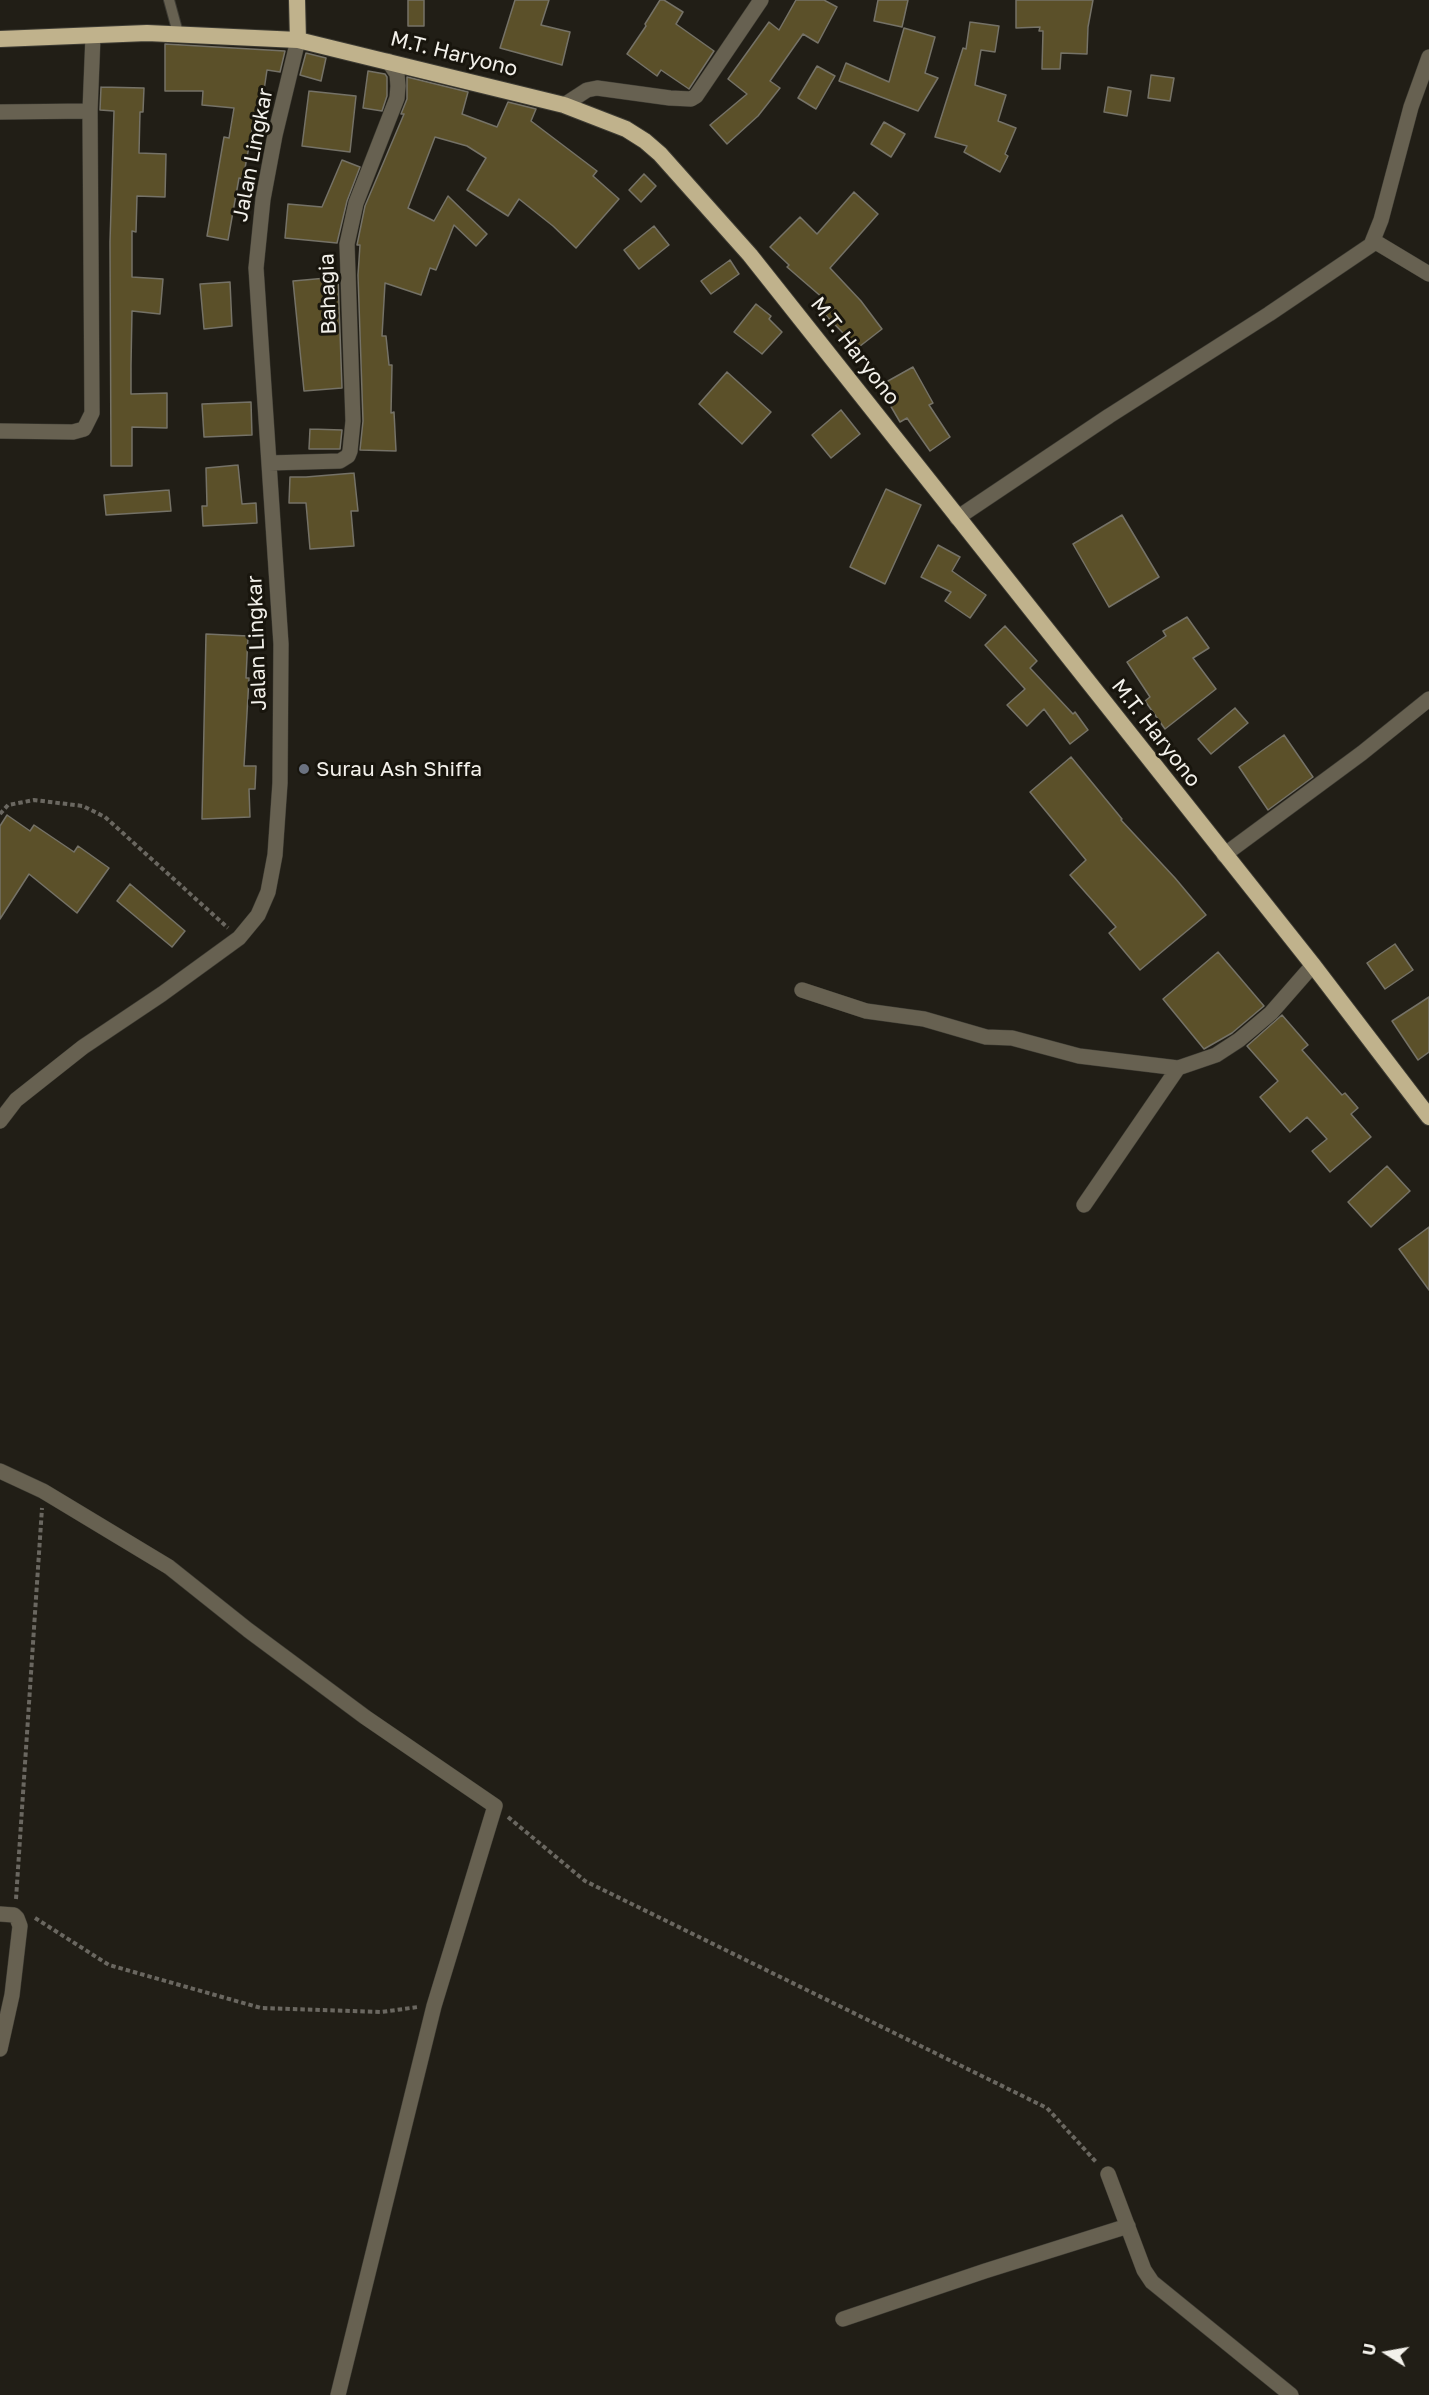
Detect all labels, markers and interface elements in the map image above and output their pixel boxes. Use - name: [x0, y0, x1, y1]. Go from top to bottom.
- street label: M.T. Haryono: [388, 26, 520, 82]
- street label: Jalan Lingkar: [228, 86, 278, 224]
- street label: Bahagia: [314, 253, 342, 335]
- street label: M.T. Haryono: [805, 292, 905, 410]
- street label: Jalan Lingkar: [242, 575, 272, 711]
- street label: M.T. Haryono: [1106, 674, 1206, 792]
- place label: Surau Ash Shiffa: [316, 756, 482, 782]
- marker: Surau Ash Shiffa: [297, 762, 311, 776]
- north arrow: [1357, 2323, 1417, 2383]
- text: U: [1358, 2342, 1380, 2357]

